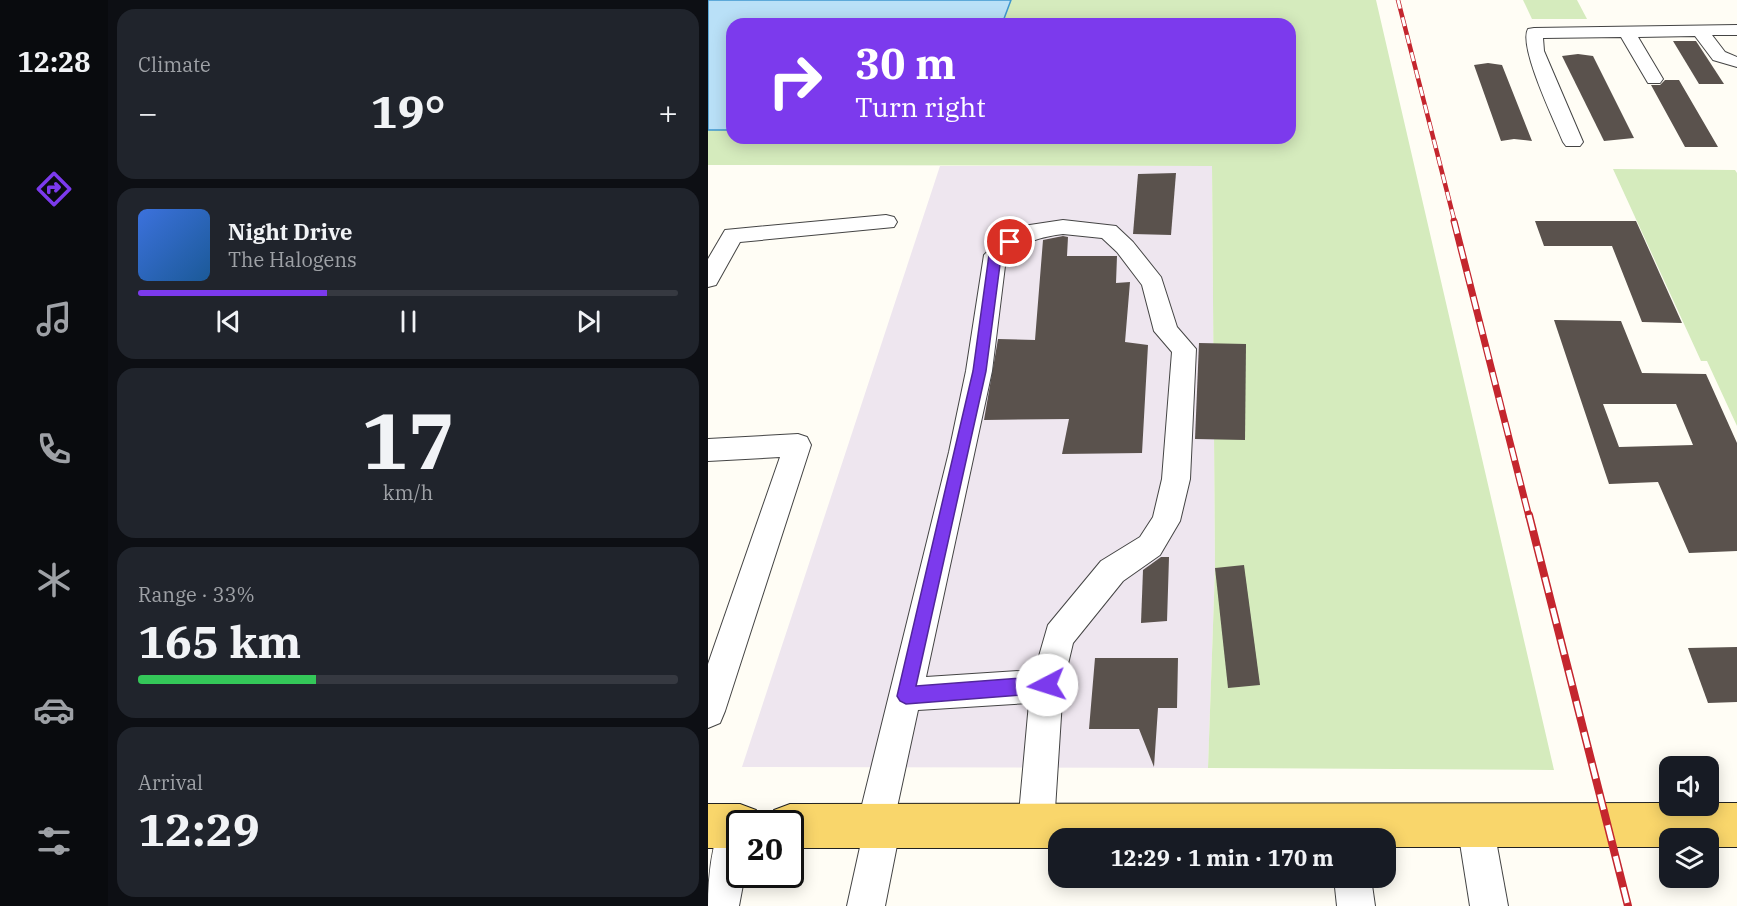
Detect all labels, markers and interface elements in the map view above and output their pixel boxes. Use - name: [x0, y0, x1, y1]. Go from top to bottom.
- text: 30 m: [855, 36, 956, 91]
- icon: right: [756, 42, 834, 120]
- text: 12:28: [18, 44, 90, 79]
- text: Climate: [138, 51, 211, 78]
- text: 19°: [370, 82, 446, 140]
- text: Turn right: [855, 89, 986, 124]
- text: −: [138, 91, 158, 134]
- text: +: [658, 91, 678, 134]
- icon: directions: [33, 168, 75, 210]
- pin: [984, 216, 1035, 267]
- text: Night Drive: [228, 217, 353, 246]
- icon: arrive: [993, 225, 1026, 258]
- text: The Halogens: [228, 246, 357, 273]
- icon: music: [33, 298, 75, 340]
- icon: previous: [212, 305, 245, 338]
- icon: pause: [392, 305, 425, 338]
- icon: next: [572, 305, 605, 338]
- text: 17: [361, 389, 455, 490]
- icon: phone: [33, 428, 75, 470]
- text: km/h: [383, 479, 433, 506]
- icon: climate: [33, 559, 75, 601]
- text: Range · 33%: [138, 581, 255, 608]
- text: 165 km: [138, 612, 301, 670]
- position arrow: [1015, 653, 1079, 717]
- icon: car: [33, 689, 75, 731]
- map controls: [1659, 756, 1719, 888]
- button: sound: [1659, 756, 1719, 816]
- text: Arrival: [138, 769, 203, 796]
- text: 12:29: [138, 800, 260, 858]
- speed limit sign: 20: [726, 810, 804, 888]
- icon: filters: [33, 820, 75, 862]
- button: layers: [1659, 828, 1719, 888]
- text: 12:29 · 1 min · 170 m: [1110, 843, 1334, 872]

